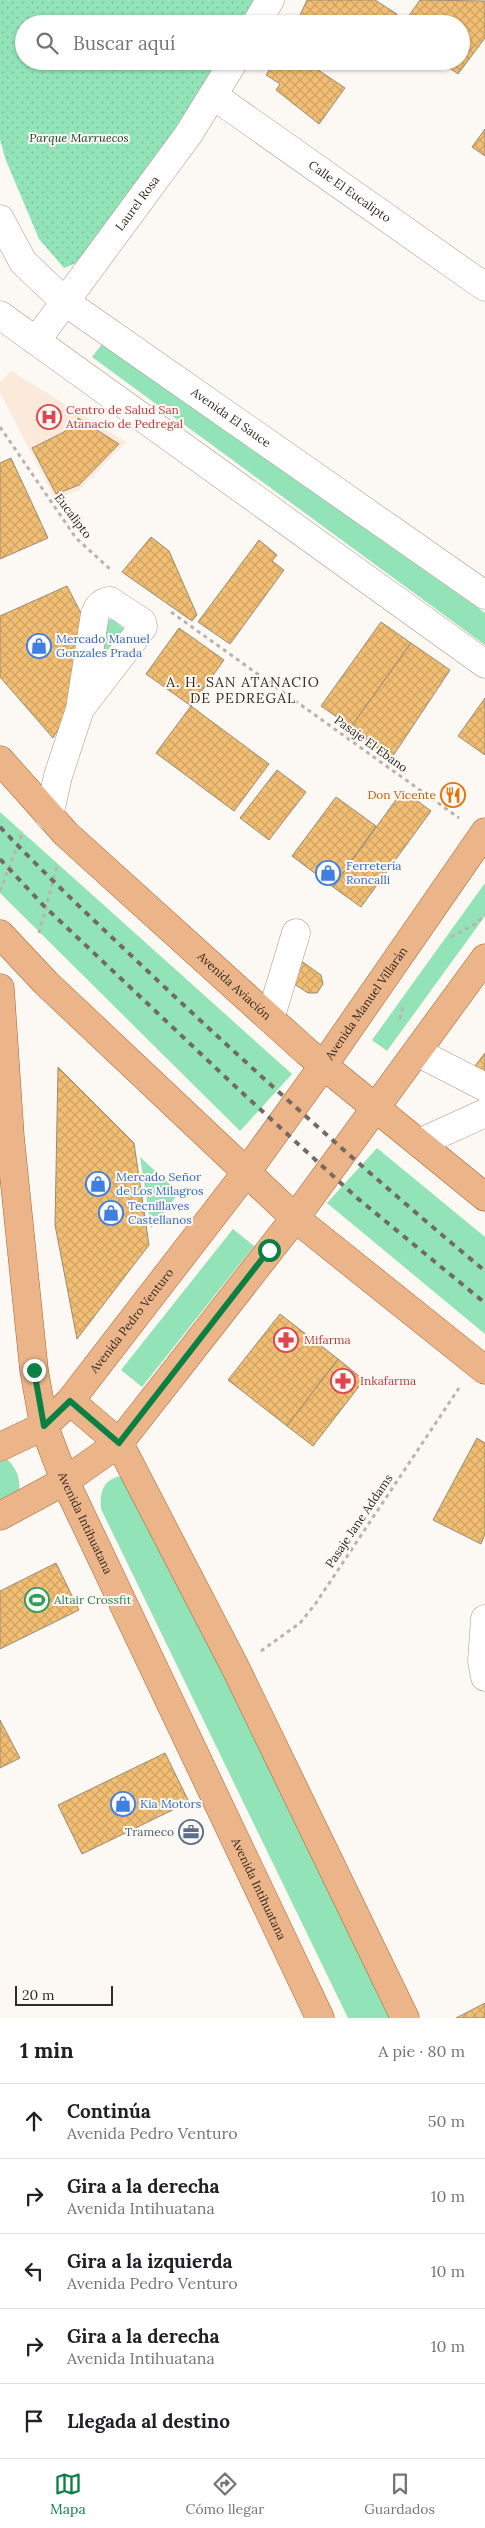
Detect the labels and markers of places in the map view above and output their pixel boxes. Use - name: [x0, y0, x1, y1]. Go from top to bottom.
- place label: Centro de Salud San Atanacio de Pedregal: [65, 402, 183, 431]
- hospital icon: Centro de Salud San Atanacio de Pedregal: [36, 404, 62, 430]
- place label: Mercado Manuel Gonzales Prada: [56, 631, 150, 660]
- shop icon: Mercado Manuel Gonzales Prada: [26, 633, 52, 659]
- restaurant icon: Don Vicente: [440, 782, 466, 808]
- place label: Don Vicente: [367, 787, 436, 802]
- place label: Ferretería Roncalli: [346, 858, 402, 887]
- shop icon: Ferretería Roncalli: [315, 860, 341, 886]
- place label: Mercado Señor de Los Milagros: [116, 1169, 204, 1198]
- shop icon: Mercado Señor de Los Milagros: [85, 1171, 111, 1197]
- place label: Tecnillaves Castellanos: [128, 1198, 192, 1227]
- shop icon: Tecnillaves Castellanos: [98, 1200, 124, 1226]
- pharmacy icon: Mifarma: [273, 1327, 299, 1353]
- place label: Mifarma: [304, 1332, 351, 1347]
- pharmacy icon: Inkafarma: [330, 1368, 356, 1394]
- place label: Inkafarma: [360, 1373, 416, 1388]
- sports icon: Altair Crossfit: [24, 1587, 50, 1613]
- place label: Altair Crossfit: [53, 1592, 132, 1607]
- shop icon: Kia Motors: [110, 1791, 136, 1817]
- place label: Kia Motors: [140, 1796, 202, 1811]
- office icon: Trameco: [178, 1819, 204, 1845]
- place label: Trameco: [125, 1824, 174, 1839]

